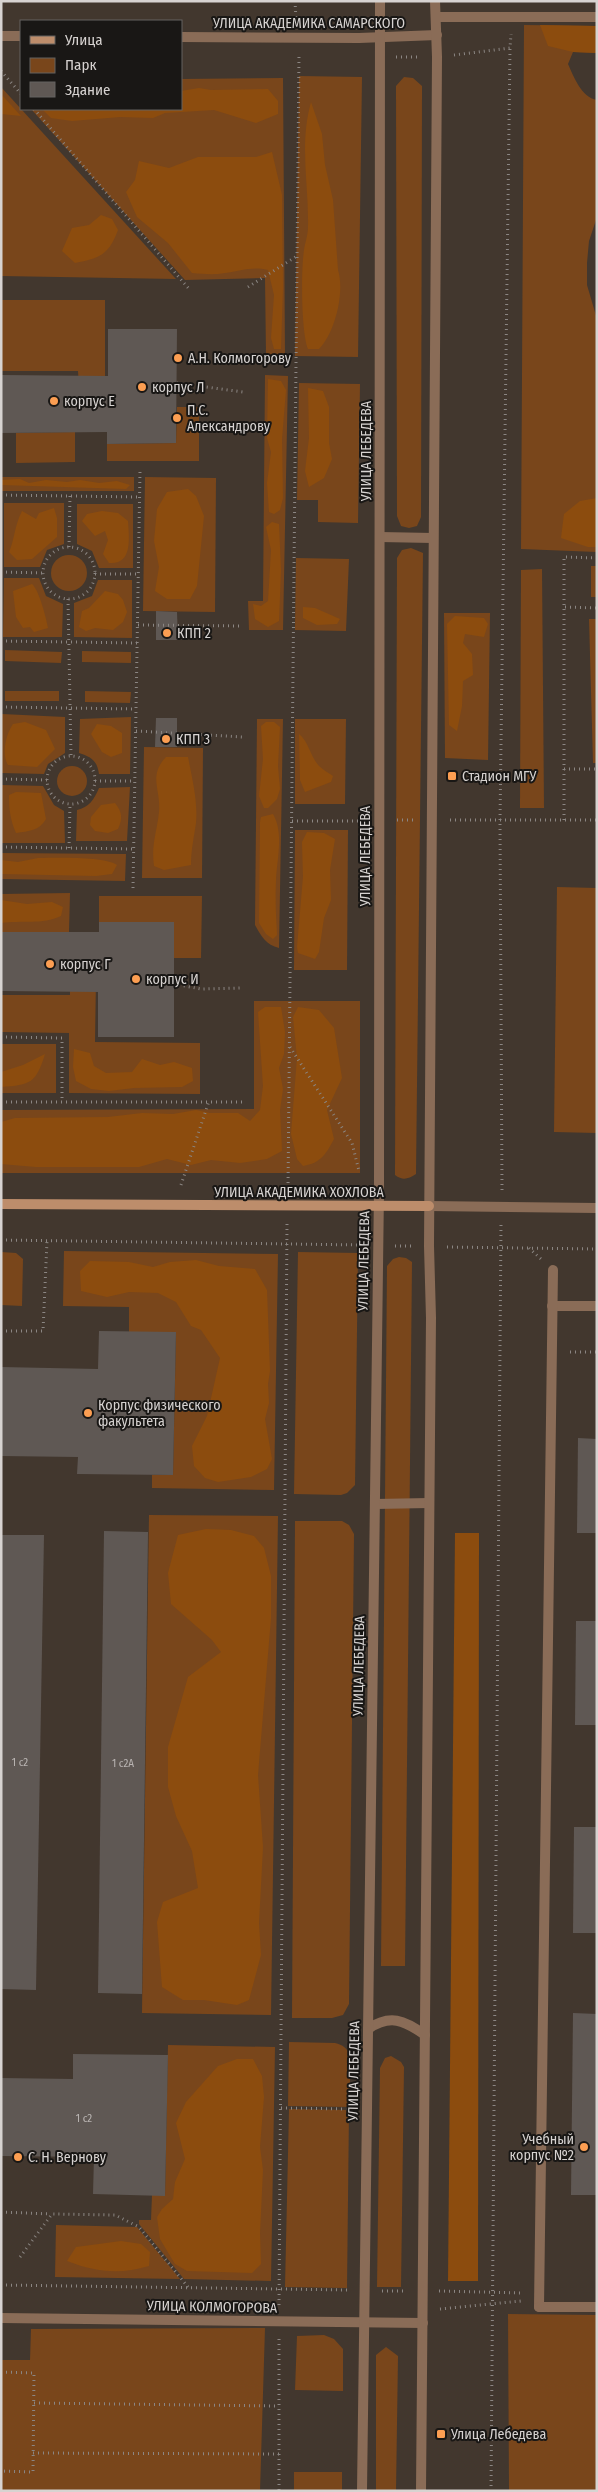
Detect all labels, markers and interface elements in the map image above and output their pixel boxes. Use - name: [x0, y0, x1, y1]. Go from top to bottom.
- street label: УЛИЦА АКАДЕМИКА САМАРСКОГО: [212, 15, 405, 32]
- legend: [20, 20, 182, 110]
- text: Улица: [64, 31, 103, 49]
- text: Парк: [65, 56, 96, 74]
- text: Здание: [65, 81, 111, 99]
- place label: А.Н. Колмогорову: [188, 350, 292, 367]
- marker: А.Н. Колмогорову: [172, 352, 184, 364]
- place label: корпус Л: [152, 379, 204, 396]
- marker: корпус Л: [136, 381, 148, 393]
- place label: корпус Е: [64, 393, 115, 410]
- marker: корпус Е: [48, 395, 60, 407]
- street label: УЛИЦА ЛЕБЕДЕВА: [358, 400, 375, 502]
- place label: П.С. Александрову: [187, 402, 271, 435]
- marker: П.С. Александрову: [171, 412, 183, 424]
- place label: КПП 2: [177, 625, 211, 642]
- marker: КПП 2: [161, 627, 173, 639]
- place label: КПП 3: [176, 731, 210, 748]
- marker: КПП 3: [160, 733, 172, 745]
- place label: Стадион МГУ: [462, 768, 537, 785]
- marker: Стадион МГУ: [446, 770, 458, 782]
- street label: УЛИЦА ЛЕБЕДЕВА: [357, 805, 374, 907]
- place label: корпус Г: [60, 956, 111, 973]
- marker: корпус Г: [44, 958, 56, 970]
- place label: корпус И: [146, 971, 199, 988]
- marker: корпус И: [130, 973, 142, 985]
- street label: УЛИЦА АКАДЕМИКА ХОХЛОВА: [213, 1184, 384, 1201]
- street label: УЛИЦА ЛЕБЕДЕВА: [355, 1210, 373, 1312]
- place label: Корпус физического факультета: [98, 1397, 221, 1430]
- marker: Корпус физического факультета: [82, 1407, 94, 1419]
- street label: УЛИЦА ЛЕБЕДЕВА: [350, 1615, 368, 1717]
- house number: 1 с2: [12, 1756, 28, 1769]
- house number: 1 с2А: [112, 1757, 134, 1770]
- street label: УЛИЦА ЛЕБЕДЕВА: [345, 2020, 363, 2122]
- house number: 1 с2: [76, 2112, 92, 2125]
- place label: Учебный корпус №2: [510, 2131, 574, 2164]
- marker: Учебный корпус №2: [578, 2141, 590, 2153]
- place label: С. Н. Вернову: [28, 2149, 107, 2166]
- marker: С. Н. Вернову: [12, 2151, 24, 2163]
- street label: УЛИЦА КОЛМОГОРОВА: [146, 2297, 278, 2317]
- place label: Улица Лебедева: [450, 2426, 546, 2443]
- marker: Улица Лебедева: [435, 2428, 447, 2440]

